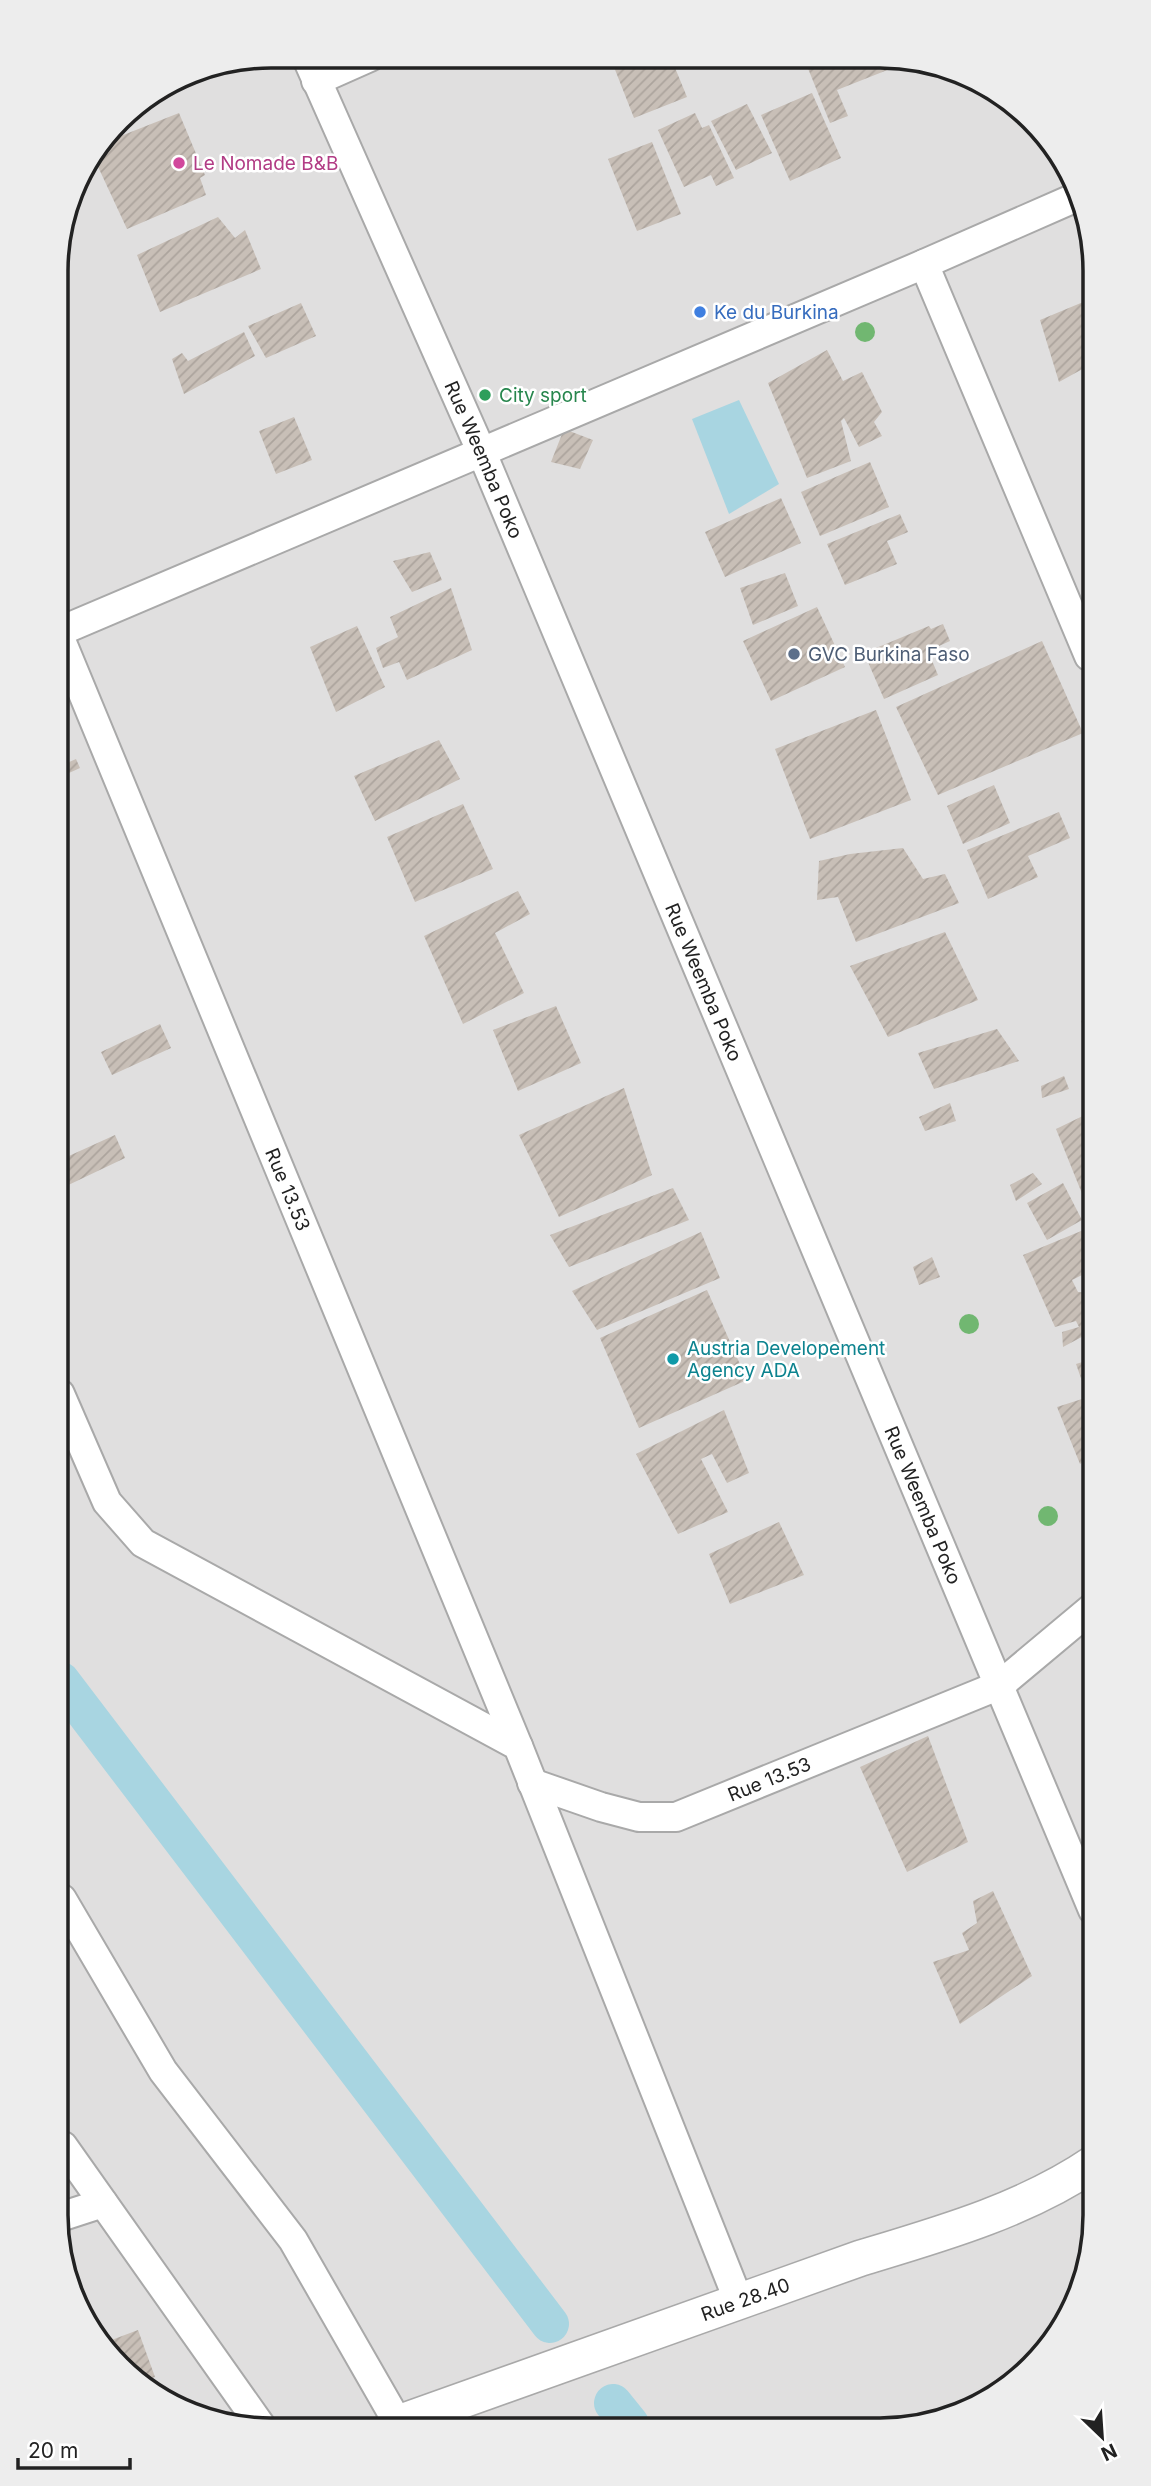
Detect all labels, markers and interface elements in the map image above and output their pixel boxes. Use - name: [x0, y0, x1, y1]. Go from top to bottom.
- place label: Le Nomade B&B: [193, 152, 338, 175]
- marker: Le Nomade B&B: [171, 155, 187, 171]
- place label: Ke du Burkina: [714, 301, 839, 324]
- marker: Ke du Burkina: [692, 304, 708, 320]
- street label: Rue Weemba Poko: [440, 377, 528, 542]
- place label: City sport: [499, 384, 587, 407]
- marker: City sport: [477, 387, 493, 403]
- place label: GVC Burkina Faso: [808, 643, 970, 666]
- marker: GVC Burkina Faso: [786, 646, 802, 662]
- street label: Rue Weemba Poko: [661, 900, 747, 1065]
- street label: Rue 13.53: [261, 1145, 315, 1234]
- place label: Austria Developement Agency ADA: [687, 1337, 885, 1382]
- marker: Austria Developement Agency ADA: [665, 1351, 681, 1367]
- street label: Rue Weemba Poko: [880, 1423, 966, 1587]
- street label: Rue 13.53: [724, 1752, 814, 1806]
- street label: Rue 28.40: [698, 2273, 793, 2326]
- north arrow: [1067, 2402, 1137, 2472]
- scale bar: [18, 2426, 130, 2470]
- text: 20 m: [28, 2438, 78, 2463]
- text: N: [1098, 2438, 1120, 2465]

